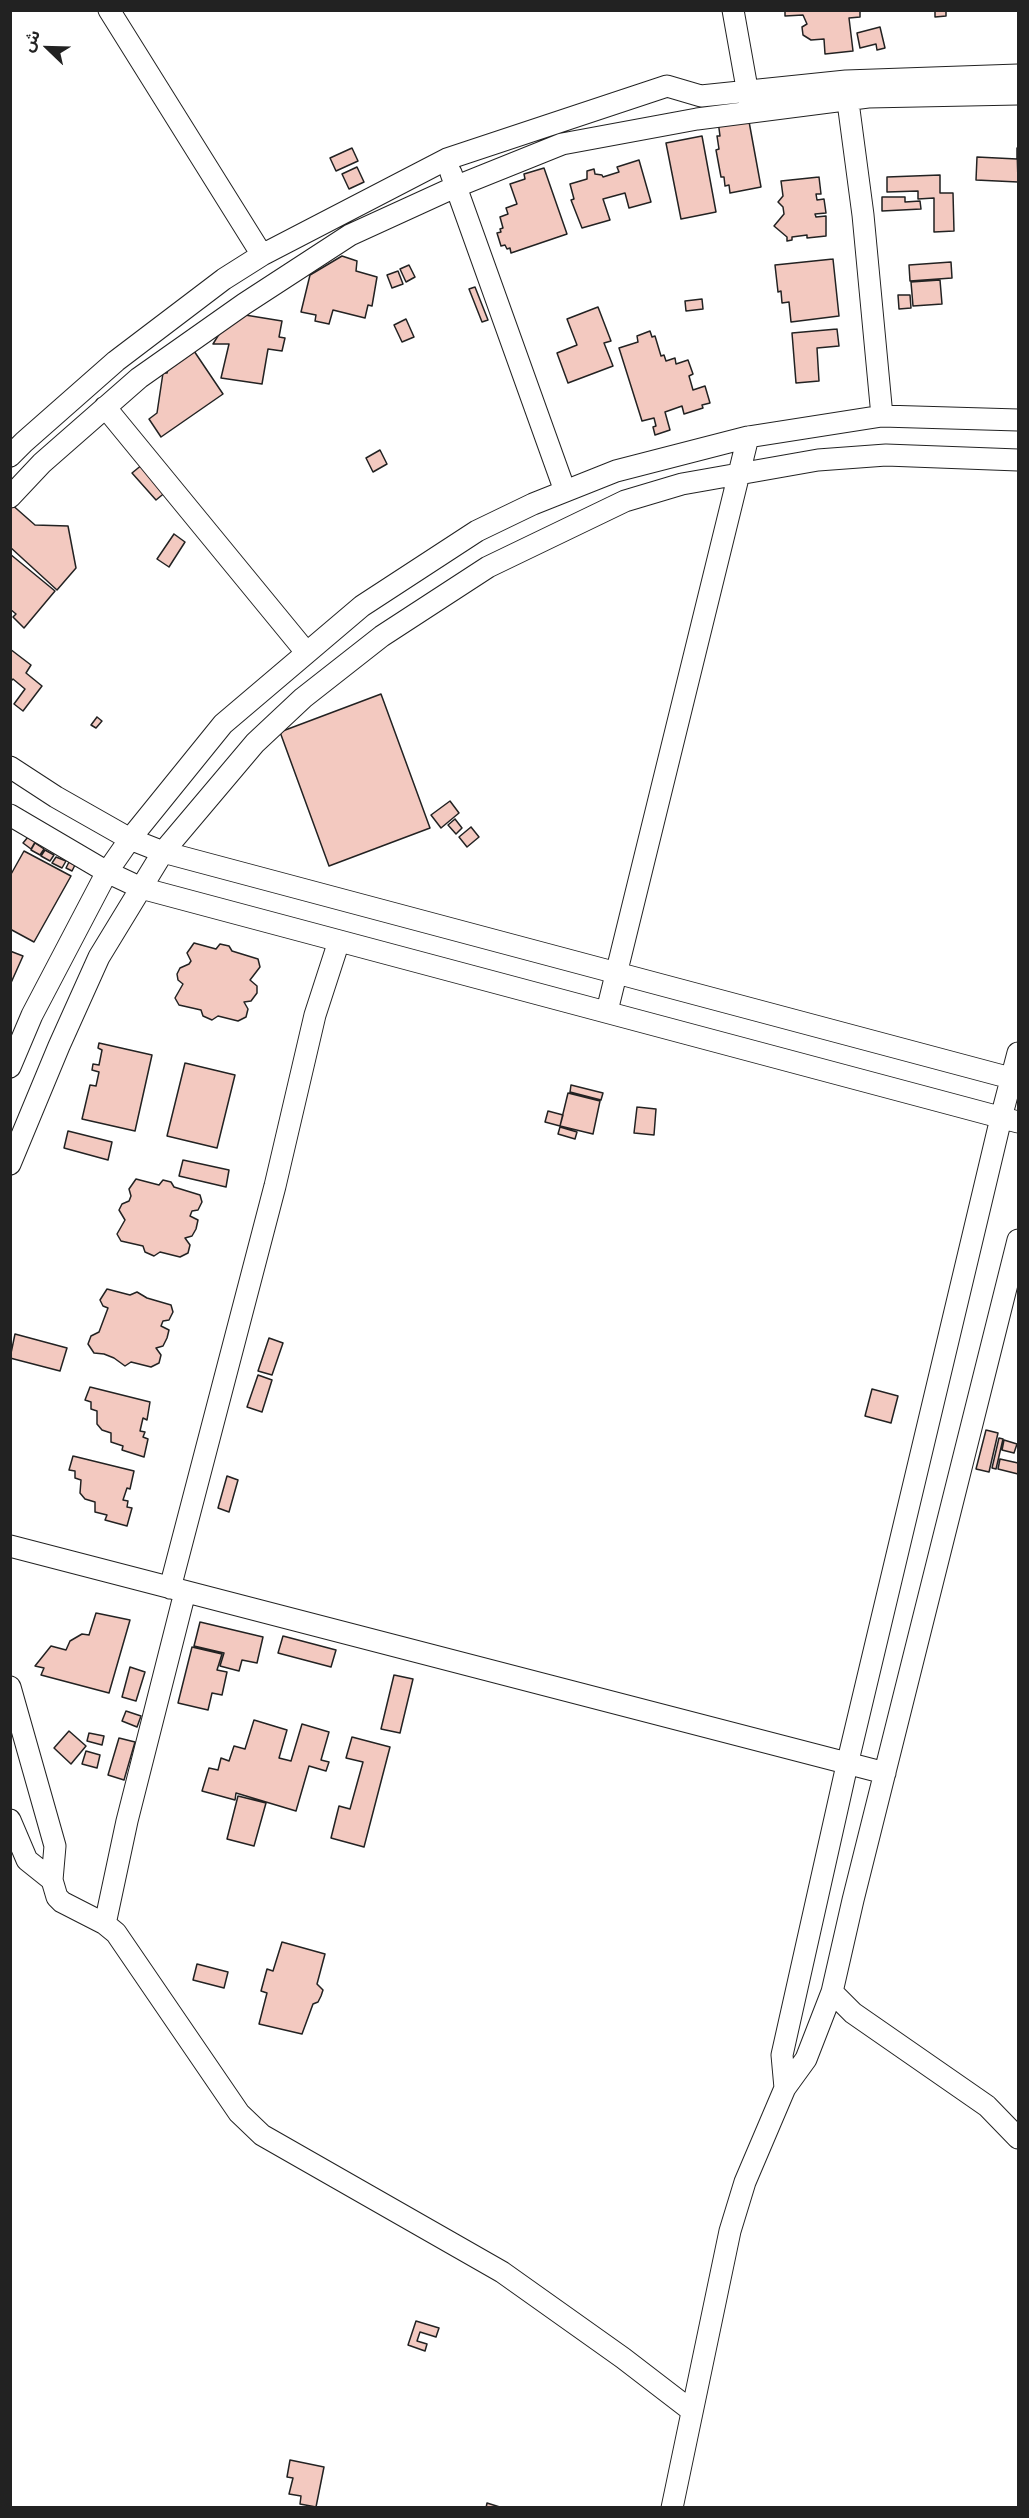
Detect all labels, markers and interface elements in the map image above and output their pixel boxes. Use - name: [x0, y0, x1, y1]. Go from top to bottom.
- north arrow: [18, 18, 78, 78]
- text: ش: [16, 26, 46, 55]

